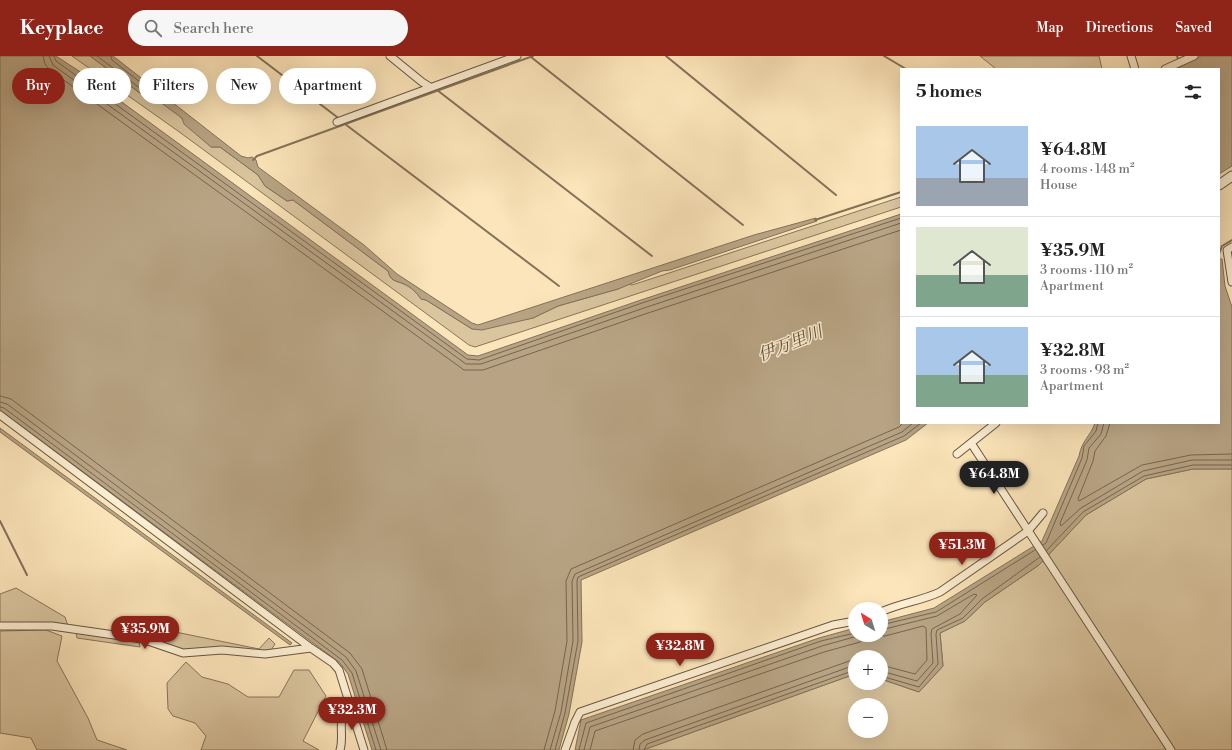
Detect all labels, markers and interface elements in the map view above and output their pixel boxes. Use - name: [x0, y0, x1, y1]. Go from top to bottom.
- search box: [128, 10, 408, 46]
- text: Keyplace: [20, 16, 104, 40]
- icon: search: [142, 17, 164, 39]
- text: Search here: [174, 19, 254, 38]
- text: Map: [1036, 19, 1064, 37]
- text: Directions: [1086, 19, 1153, 37]
- text: Saved: [1175, 19, 1212, 37]
- chip: Buy: [12, 68, 65, 104]
- chip: Rent: [73, 68, 131, 104]
- chip: Filters: [139, 68, 208, 104]
- chip: New: [216, 68, 271, 104]
- chip: Apartment: [279, 68, 376, 104]
- text: 5 homes: [916, 81, 982, 103]
- icon: filters: [1182, 81, 1204, 103]
- text: ¥64.8M: [1040, 139, 1107, 161]
- icon: home: [948, 142, 996, 190]
- text: 4 rooms · 148 m²: [1040, 161, 1134, 177]
- text: House: [1040, 177, 1077, 193]
- text: ¥35.9M: [1040, 240, 1105, 262]
- icon: home: [948, 243, 996, 291]
- text: 3 rooms · 110 m²: [1040, 262, 1133, 278]
- text: Apartment: [1040, 278, 1104, 294]
- water label: 伊万里川: [755, 320, 828, 367]
- text: ¥32.8M: [1040, 340, 1105, 362]
- icon: home: [948, 343, 996, 391]
- text: 3 rooms · 98 m²: [1040, 362, 1129, 378]
- text: Apartment: [1040, 378, 1104, 394]
- pin: ¥64.8M: [961, 461, 1027, 495]
- text: ¥64.8M: [968, 466, 1020, 482]
- pin: ¥51.3M: [929, 532, 995, 566]
- text: ¥51.3M: [938, 537, 986, 553]
- north arrow: [848, 602, 888, 642]
- map controls: [848, 602, 888, 738]
- pin: ¥35.9M: [112, 616, 178, 650]
- text: ¥35.9M: [120, 621, 170, 637]
- pin: ¥32.8M: [647, 633, 713, 667]
- text: ¥32.8M: [655, 638, 705, 654]
- button: +: [848, 650, 888, 690]
- pin: ¥32.3M: [319, 697, 385, 731]
- button: −: [848, 698, 888, 738]
- text: ¥32.3M: [327, 702, 377, 718]

